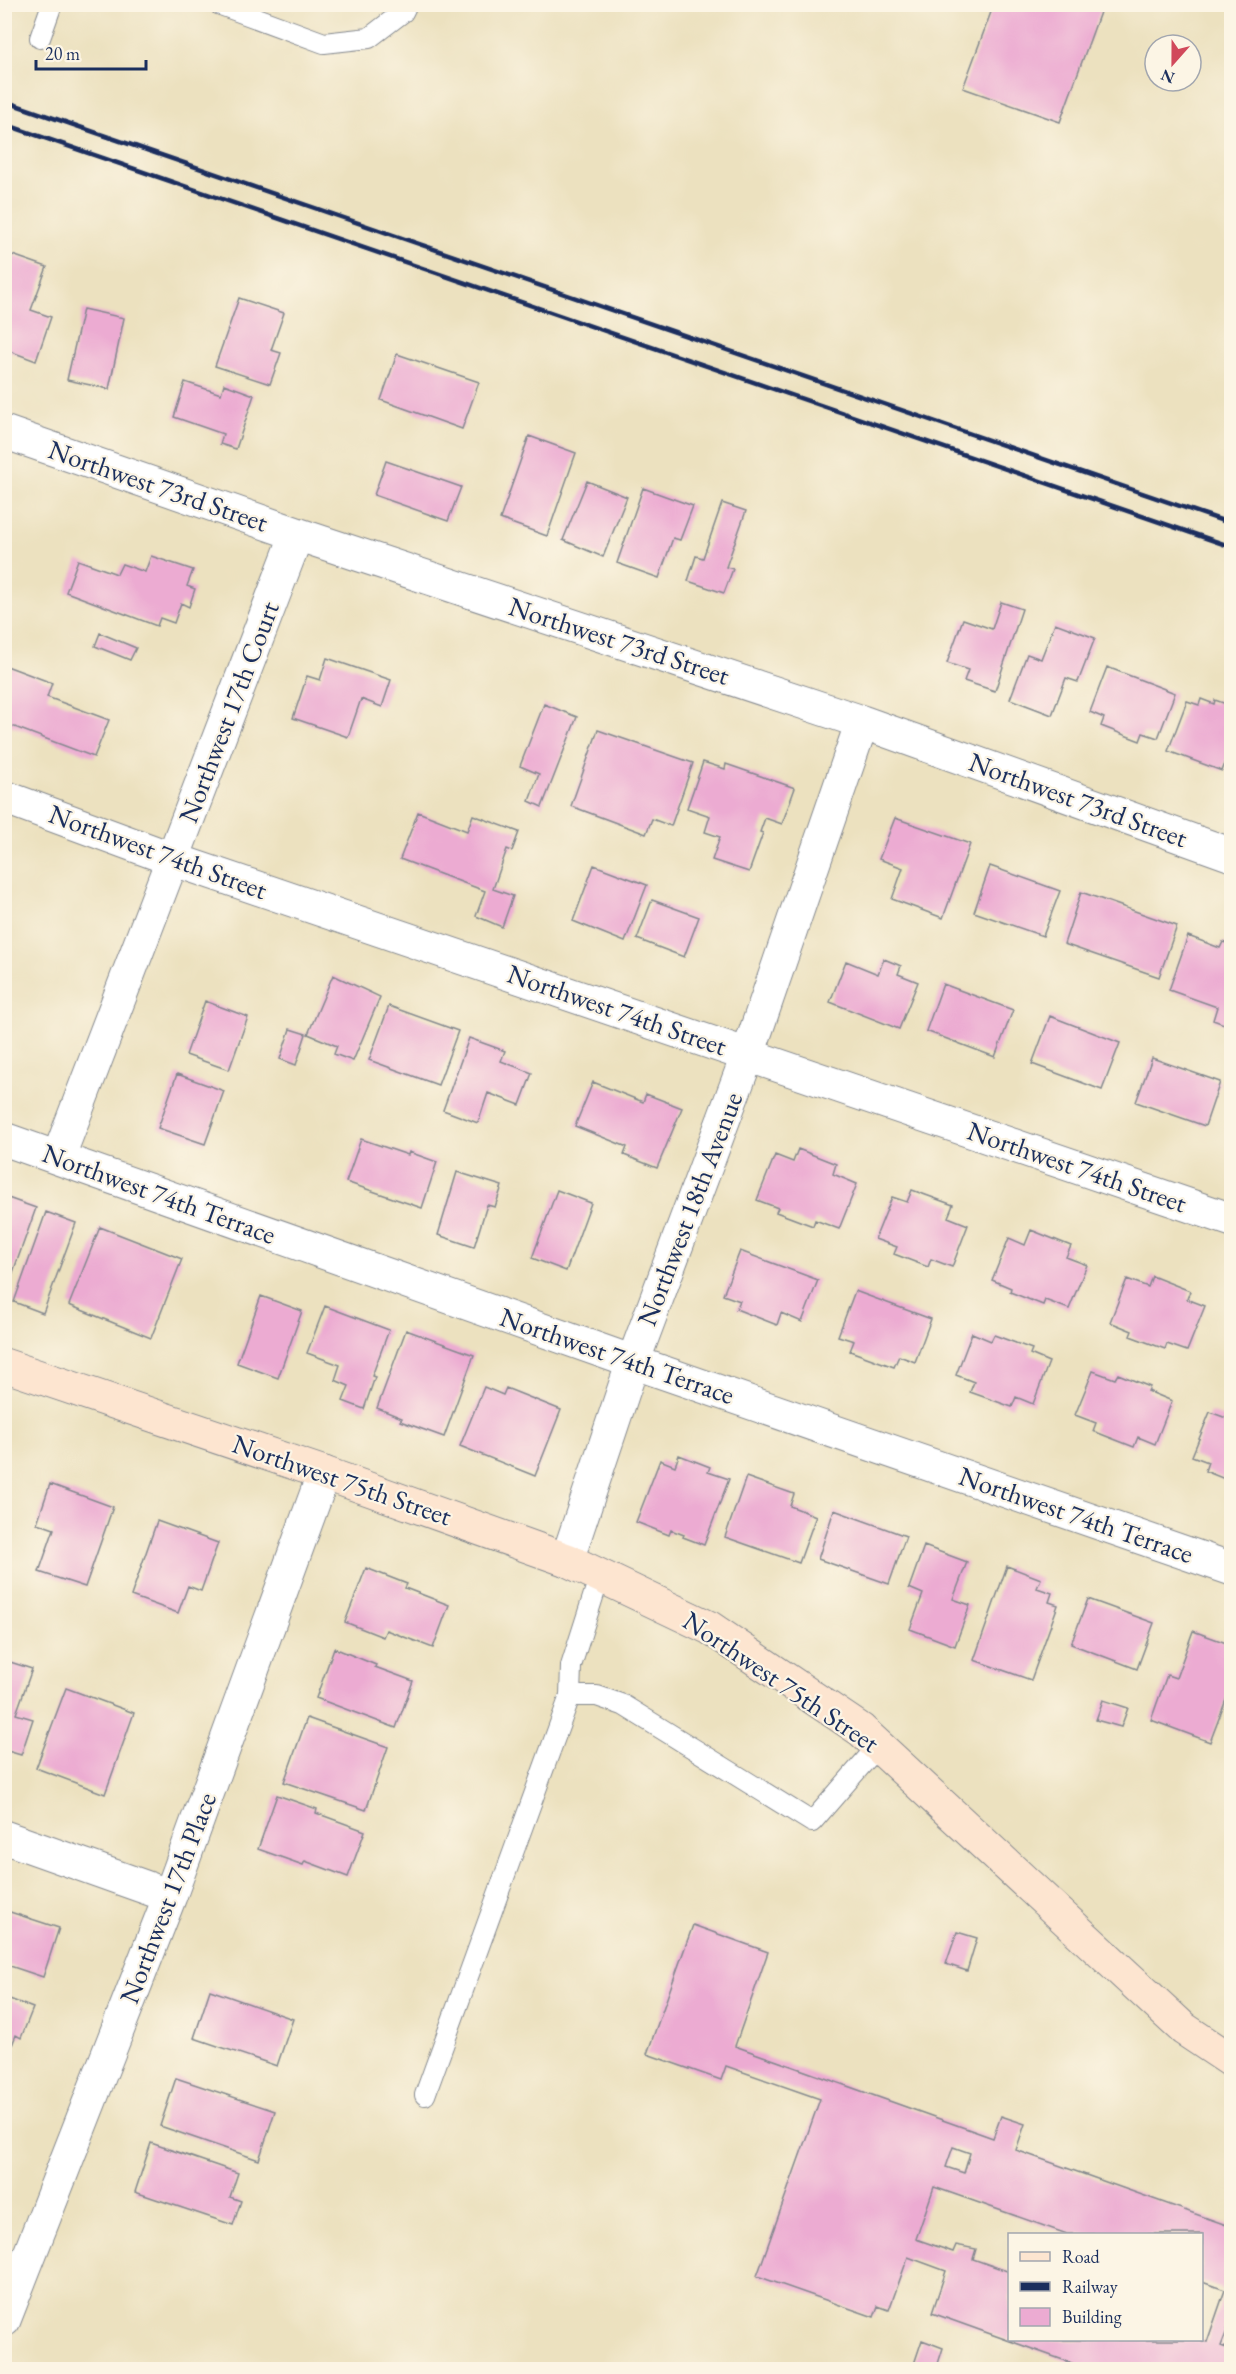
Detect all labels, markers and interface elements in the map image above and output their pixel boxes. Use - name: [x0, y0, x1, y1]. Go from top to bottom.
- scale bar: [36, 33, 146, 71]
- north arrow: [1143, 33, 1203, 93]
- text: 20 m: [45, 42, 80, 65]
- text: N: [1158, 64, 1178, 89]
- street label: Northwest 73rd Street: [44, 432, 273, 540]
- street label: Northwest 73rd Street: [504, 588, 734, 693]
- street label: Northwest 17th Court: [170, 596, 287, 828]
- street label: Northwest 73rd Street: [964, 744, 1193, 855]
- street label: Northwest 74th Street: [44, 796, 272, 907]
- street label: Northwest 74th Street: [503, 956, 732, 1064]
- street label: Northwest 18th Avenue: [629, 1087, 750, 1331]
- street label: Northwest 74th Street: [963, 1113, 1192, 1221]
- street label: Northwest 74th Terrace: [38, 1135, 281, 1252]
- street label: Northwest 74th Terrace: [495, 1299, 739, 1412]
- street label: Northwest 75th Street: [228, 1426, 457, 1534]
- street label: Northwest 74th Terrace: [954, 1458, 1198, 1571]
- street label: Northwest 75th Street: [676, 1603, 887, 1761]
- street label: Northwest 17th Place: [111, 1787, 224, 2008]
- legend: [1008, 2233, 1203, 2341]
- text: Road: [1062, 2245, 1101, 2268]
- text: Railway: [1062, 2275, 1118, 2298]
- text: Building: [1062, 2305, 1122, 2328]

